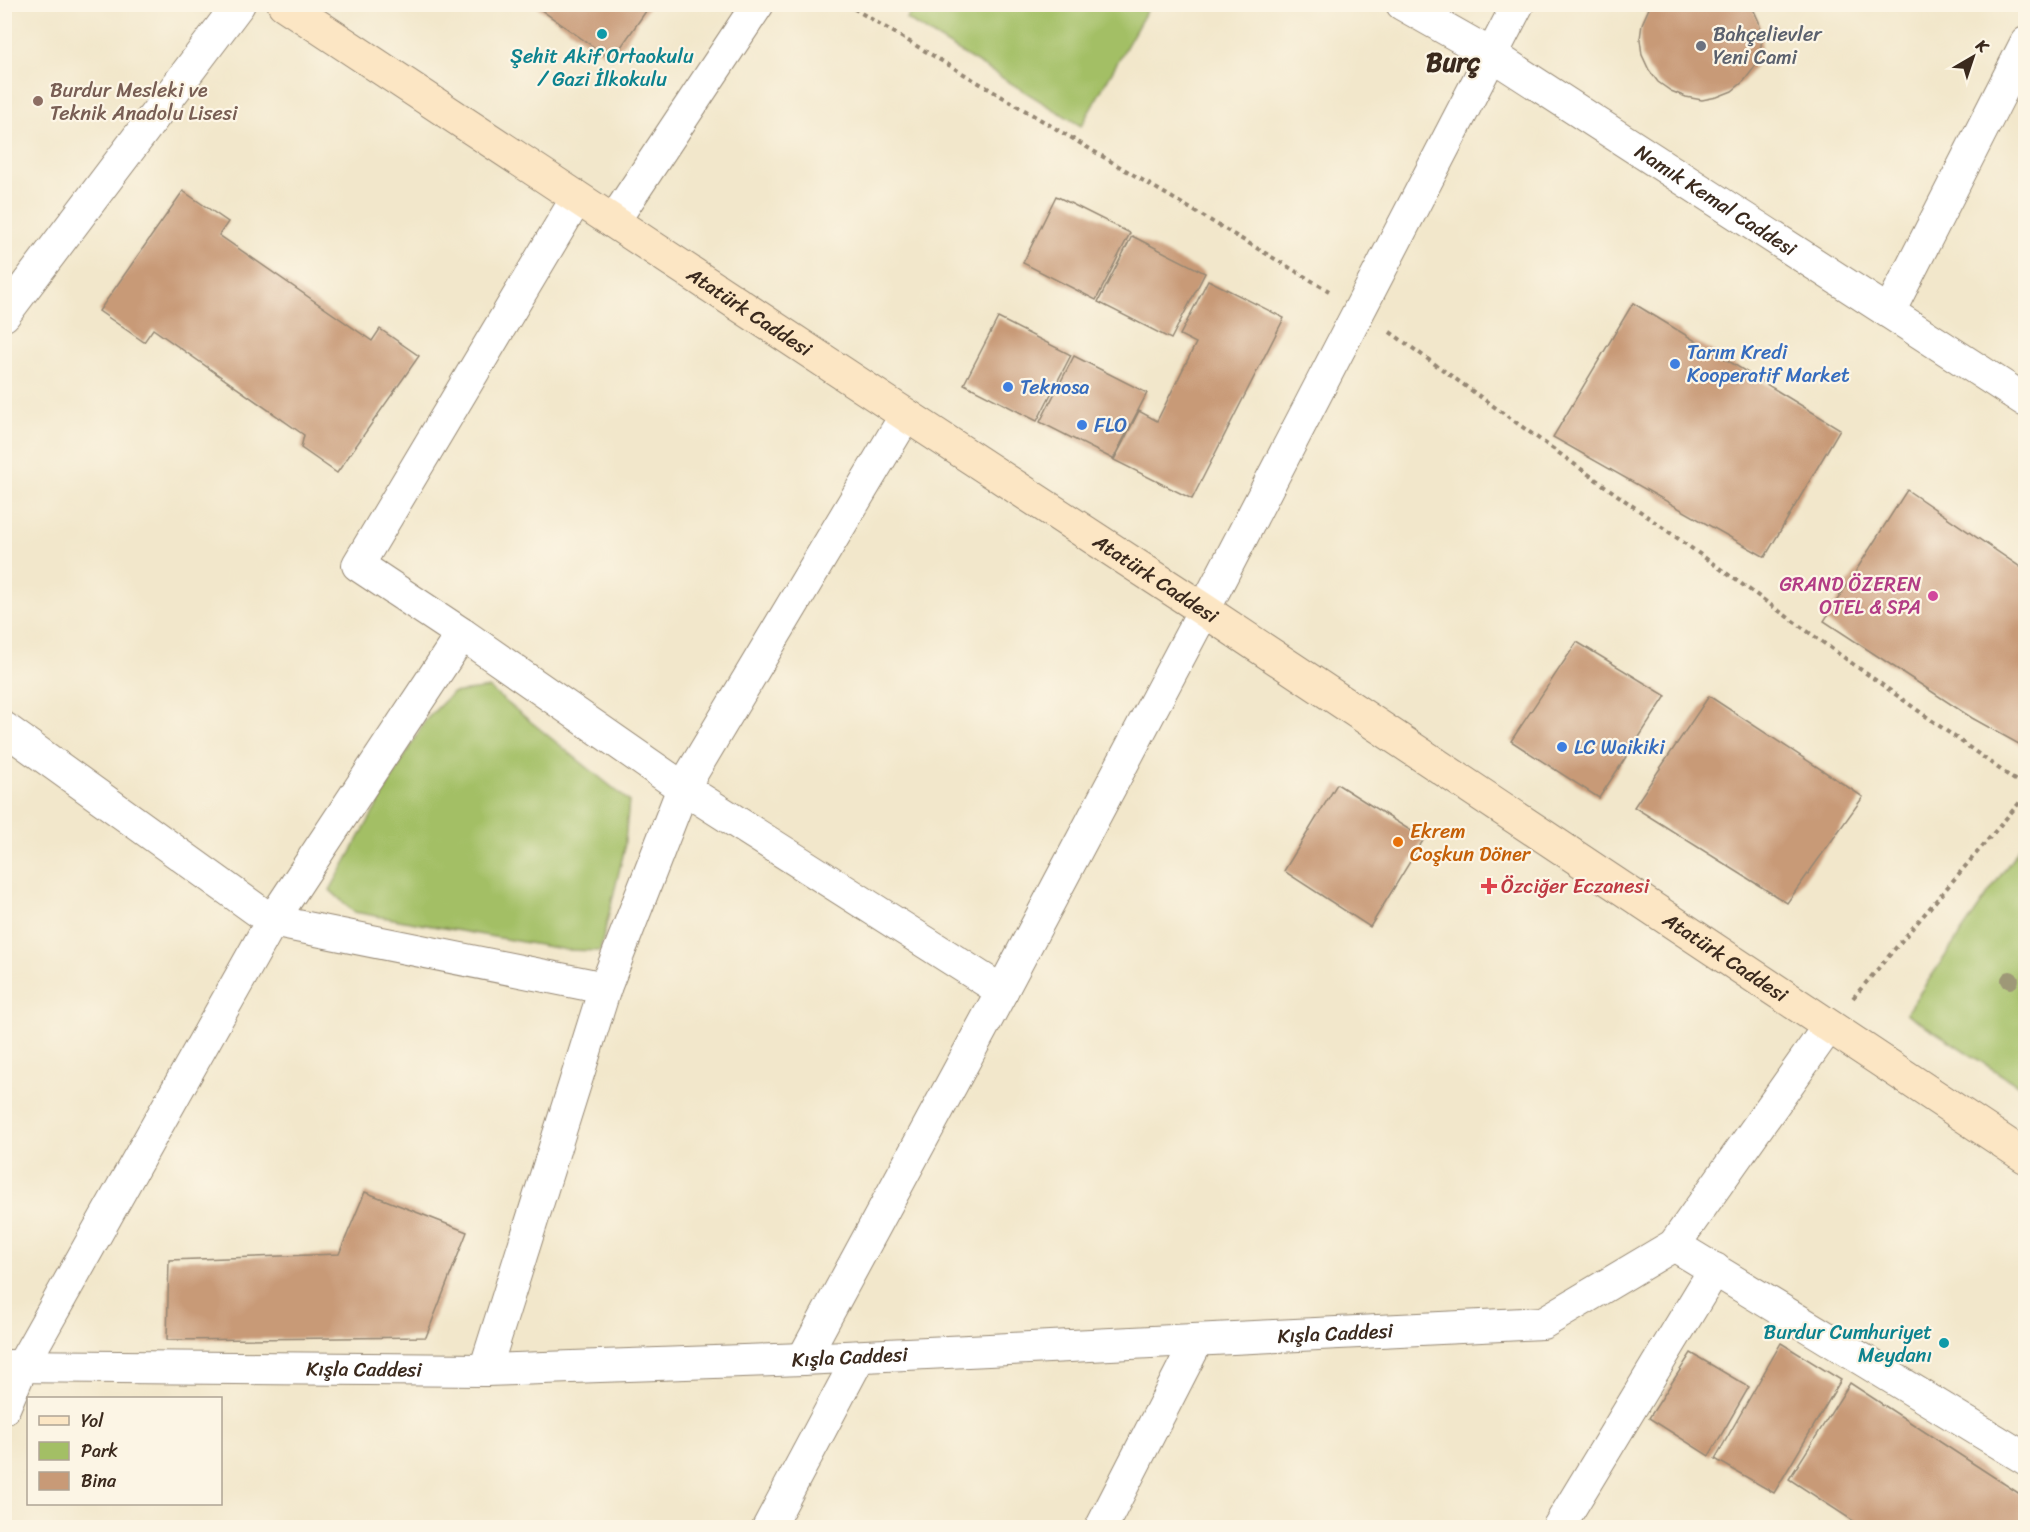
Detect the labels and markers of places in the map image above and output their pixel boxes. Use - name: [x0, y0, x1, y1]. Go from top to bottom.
- place label: Bahçelievler Yeni Cami: [1713, 17, 1823, 75]
- marker: Şehit Akif Ortaokulu / Gazi İlkokulu: [595, 27, 609, 41]
- place label: Şehit Akif Ortaokulu / Gazi İlkokulu: [510, 39, 694, 97]
- marker: Bahçelievler Yeni Cami: [1694, 39, 1708, 53]
- place label: Burdur Mesleki ve Teknik Anadolu Lisesi: [50, 73, 239, 131]
- marker: Burdur Mesleki ve Teknik Anadolu Lisesi: [31, 94, 45, 108]
- place label: Tarım Kredi Kooperatif Market: [1687, 335, 1850, 393]
- marker: Tarım Kredi Kooperatif Market: [1668, 357, 1682, 371]
- place label: Teknosa: [1020, 370, 1089, 405]
- marker: Teknosa: [1001, 380, 1015, 394]
- place label: FLO: [1094, 408, 1127, 443]
- marker: FLO: [1075, 418, 1089, 432]
- place label: GRAND ÖZEREN OTEL & SPA: [1780, 567, 1921, 625]
- marker: GRAND ÖZEREN OTEL & SPA: [1926, 589, 1940, 603]
- place label: LC Waikiki: [1574, 730, 1666, 765]
- marker: LC Waikiki: [1555, 740, 1569, 754]
- place label: Ekrem Coşkun Döner: [1410, 814, 1532, 872]
- marker: Ekrem Coşkun Döner: [1391, 835, 1405, 849]
- place label: Özciğer Eczanesi: [1501, 869, 1651, 904]
- marker: Özciğer Eczanesi: [1482, 879, 1496, 893]
- place label: Burdur Cumhuriyet Meydanı: [1764, 1315, 1932, 1373]
- marker: Burdur Cumhuriyet Meydanı: [1937, 1336, 1951, 1350]

